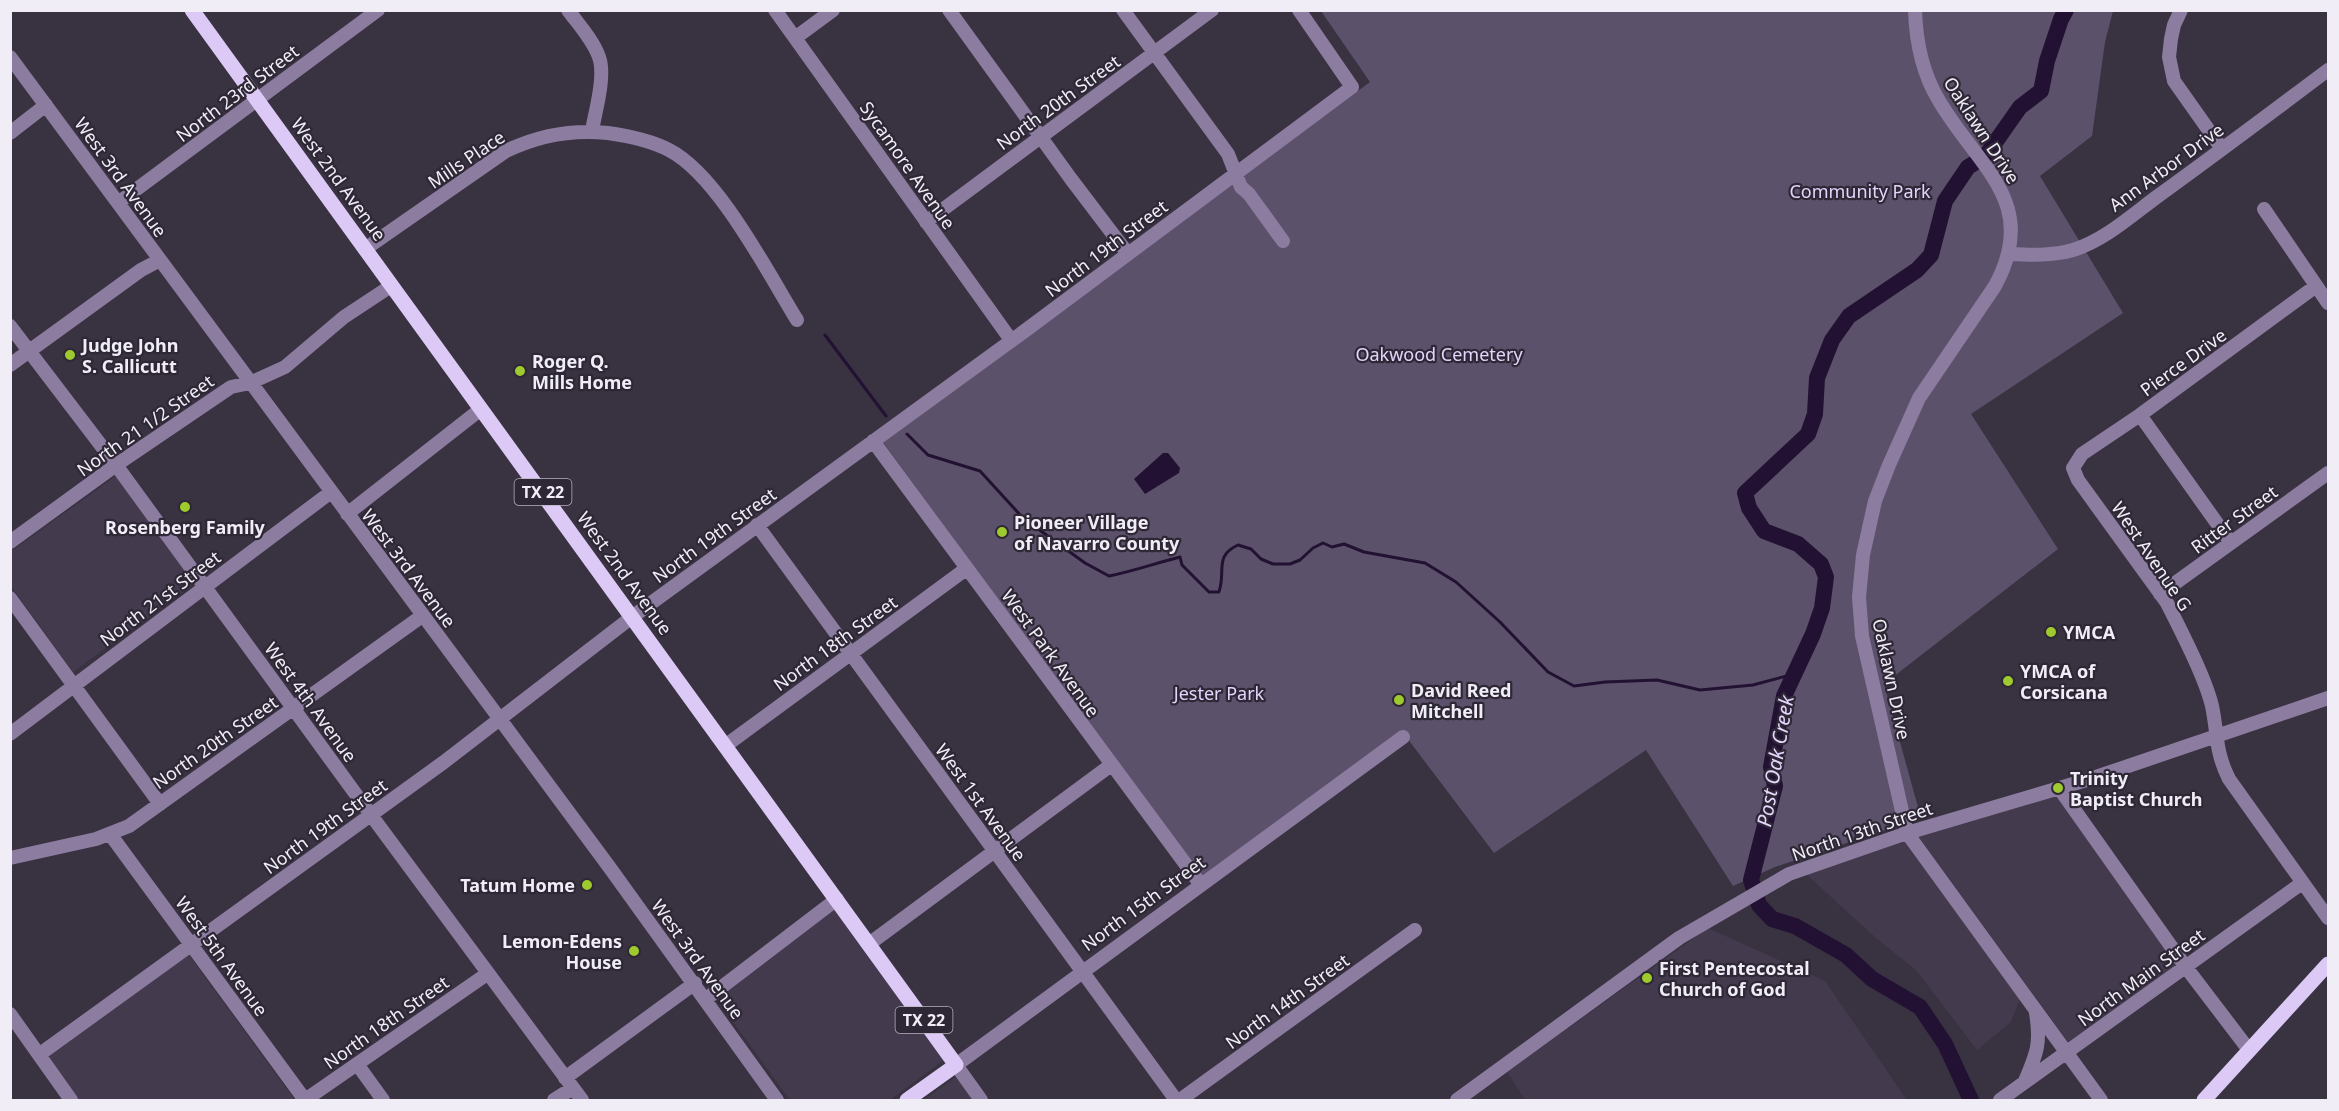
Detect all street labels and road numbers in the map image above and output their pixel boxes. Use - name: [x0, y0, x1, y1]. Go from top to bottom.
- street label: North 23rd Street: [171, 39, 304, 147]
- street label: North 20th Street: [991, 49, 1125, 155]
- street label: Oaklawn Drive: [1938, 72, 2026, 188]
- street label: Sycamore Avenue: [855, 96, 961, 234]
- street label: West 3rd Avenue: [69, 112, 173, 242]
- street label: West 2nd Avenue: [286, 113, 392, 245]
- street label: Ann Arbor Drive: [2104, 117, 2228, 217]
- street label: Mills Place: [423, 124, 509, 194]
- street label: North 19th Street: [1040, 194, 1172, 302]
- street label: Pierce Drive: [2135, 323, 2231, 401]
- street label: North 21 1/2 Street: [72, 368, 219, 481]
- road number: TX 22: [514, 479, 572, 505]
- street label: Ritter Street: [2186, 479, 2282, 558]
- street label: North 19th Street: [647, 482, 781, 588]
- street label: West Avenue G: [2106, 497, 2198, 615]
- street label: West 3rd Avenue: [356, 504, 462, 632]
- street label: West 2nd Avenue: [572, 507, 678, 639]
- street label: North 21st Street: [95, 544, 226, 651]
- street label: West Park Avenue: [997, 584, 1105, 722]
- street label: North 18th Street: [768, 590, 902, 696]
- street label: Oaklawn Drive: [1867, 616, 1917, 742]
- street label: West 4th Avenue: [260, 637, 362, 767]
- street label: North 20th Street: [148, 690, 283, 794]
- street label: West 1st Avenue: [930, 738, 1032, 866]
- street label: North 19th Street: [258, 773, 392, 879]
- street label: North 13th Street: [1788, 795, 1936, 866]
- street label: North 15th Street: [1076, 850, 1210, 956]
- street label: West 5th Avenue: [171, 891, 273, 1021]
- street label: West 3rd Avenue: [646, 894, 750, 1024]
- street label: North Main Street: [2073, 922, 2210, 1031]
- street label: North 14th Street: [1220, 948, 1354, 1054]
- street label: North 18th Street: [319, 970, 454, 1074]
- road number: TX 22: [896, 1007, 952, 1033]

